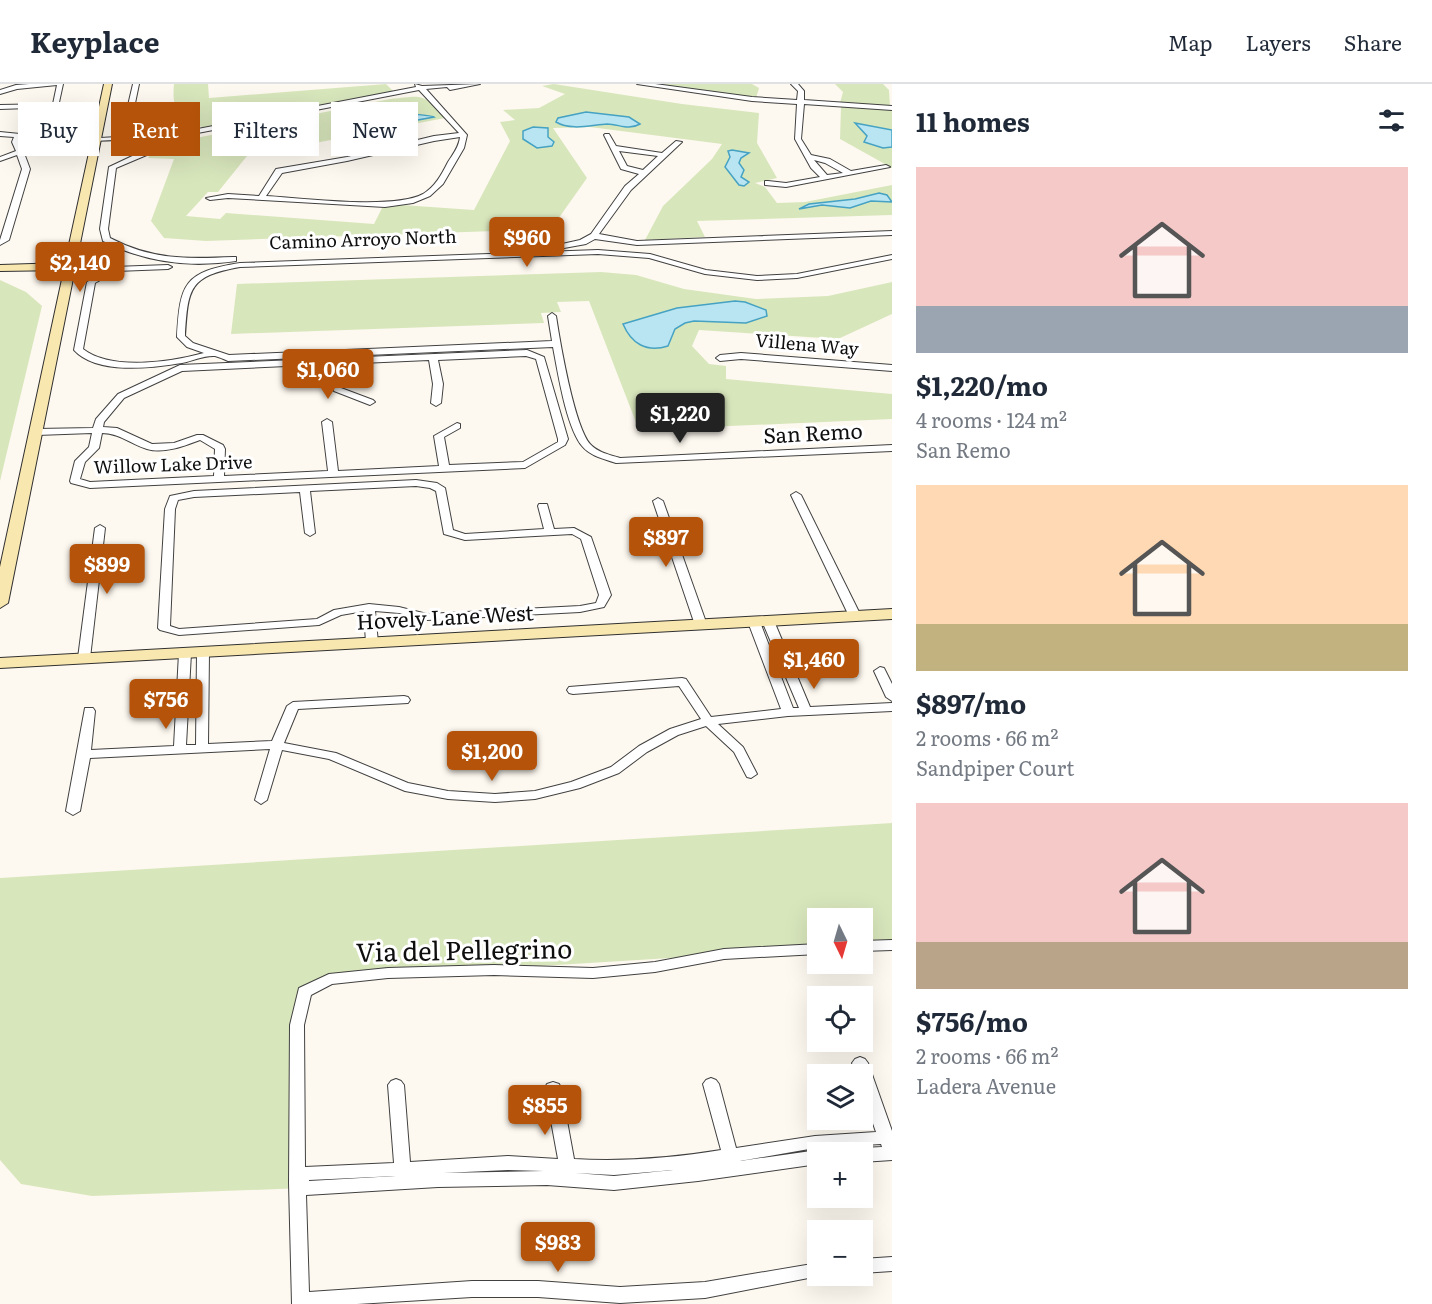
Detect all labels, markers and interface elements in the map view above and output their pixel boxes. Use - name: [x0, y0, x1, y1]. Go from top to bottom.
- text: Keyplace: [30, 20, 160, 62]
- text: Map: [1168, 26, 1213, 57]
- text: Layers: [1246, 26, 1311, 57]
- text: Share: [1344, 26, 1402, 57]
- text: 11 homes: [916, 101, 1030, 140]
- chip: Buy: [18, 102, 99, 156]
- chip: Rent: [111, 102, 200, 156]
- chip: Filters: [212, 102, 319, 156]
- chip: New: [331, 102, 418, 156]
- icon: filters: [1375, 104, 1408, 137]
- icon: home: [1108, 206, 1216, 314]
- pin: $960: [491, 217, 563, 268]
- text: $960: [503, 221, 551, 251]
- street label: Camino Arroyo North: [269, 222, 457, 255]
- pin: $2,140: [31, 242, 129, 293]
- text: $2,140: [49, 246, 111, 276]
- street label: Villena Way: [754, 326, 861, 362]
- pin: $1,060: [279, 349, 377, 400]
- text: $1,060: [296, 353, 360, 383]
- text: $1,220/mo: [916, 365, 1048, 404]
- pin: $1,220: [631, 393, 729, 444]
- text: $1,220: [650, 397, 710, 427]
- text: 4 rooms · 124 m²: [916, 404, 1067, 434]
- street label: San Remo: [762, 413, 863, 450]
- text: San Remo: [916, 434, 1011, 464]
- street label: Willow Lake Drive: [93, 447, 253, 480]
- pin: $897: [630, 517, 702, 568]
- text: $897: [643, 521, 689, 551]
- icon: home: [1108, 524, 1216, 632]
- pin: $899: [71, 544, 143, 595]
- text: $899: [84, 548, 130, 578]
- street label: Hovely Lane West: [356, 595, 535, 636]
- pin: $1,460: [765, 639, 863, 690]
- text: $1,460: [783, 643, 845, 673]
- pin: $756: [130, 679, 202, 730]
- text: $756: [144, 683, 188, 713]
- text: $897/mo: [916, 683, 1026, 722]
- text: 2 rooms · 66 m²: [916, 722, 1058, 752]
- pin: $1,200: [443, 731, 541, 782]
- text: $1,200: [461, 735, 523, 765]
- text: Sandpiper Court: [916, 752, 1074, 782]
- icon: home: [1108, 842, 1216, 950]
- north arrow: [807, 908, 873, 974]
- map controls: [807, 908, 873, 1286]
- street label: Via del Pellegrino: [355, 927, 573, 970]
- button: locate: [807, 986, 873, 1052]
- text: $756/mo: [916, 1001, 1028, 1040]
- text: 2 rooms · 66 m²: [916, 1040, 1058, 1070]
- button: layers: [807, 1064, 873, 1130]
- text: Ladera Avenue: [916, 1070, 1056, 1100]
- pin: $855: [509, 1085, 581, 1136]
- text: $855: [522, 1089, 568, 1119]
- button: +: [807, 1142, 873, 1208]
- button: −: [807, 1220, 873, 1286]
- pin: $983: [522, 1222, 594, 1273]
- text: $983: [535, 1226, 581, 1256]

